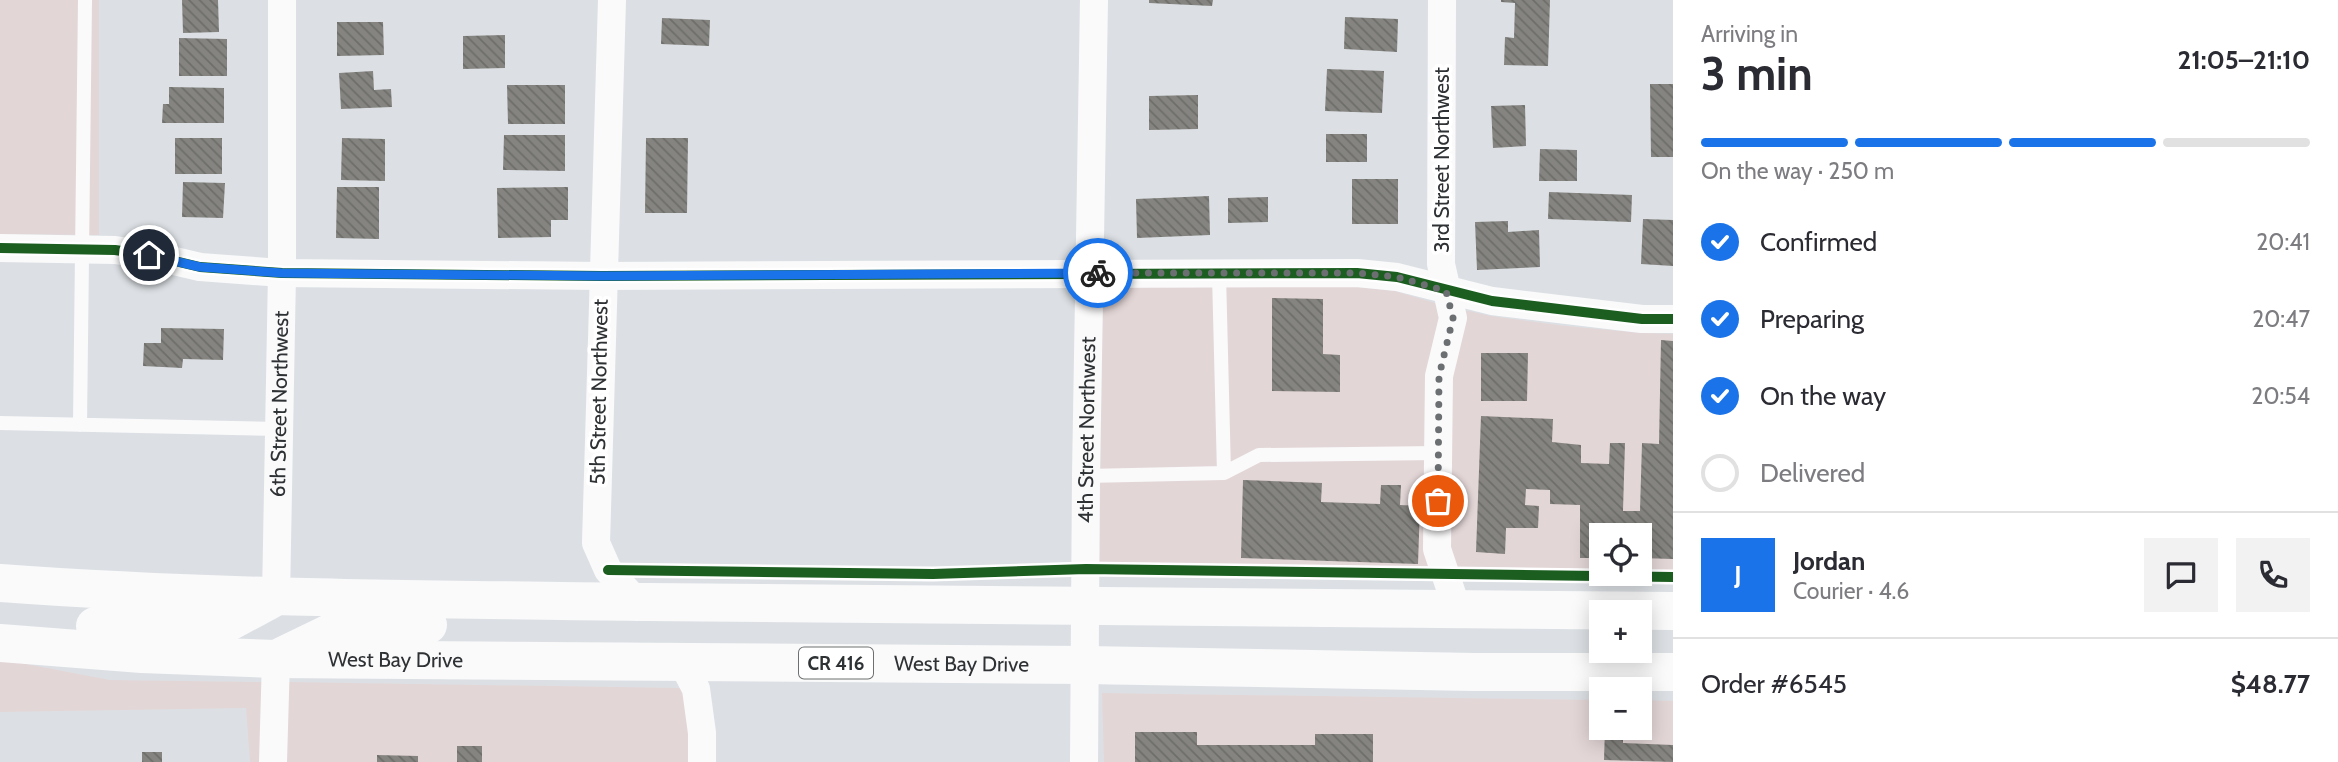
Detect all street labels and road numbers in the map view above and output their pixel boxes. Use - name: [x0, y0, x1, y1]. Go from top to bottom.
- street label: 3rd Street Northwest: [1429, 67, 1454, 253]
- street label: 5th Street Northwest: [584, 299, 613, 485]
- street label: 6th Street Northwest: [265, 311, 293, 498]
- street label: 4th Street Northwest: [1073, 336, 1100, 523]
- street label: West Bay Drive: [328, 646, 463, 672]
- road number: CR 416: [799, 648, 873, 678]
- street label: West Bay Drive: [894, 651, 1029, 677]

